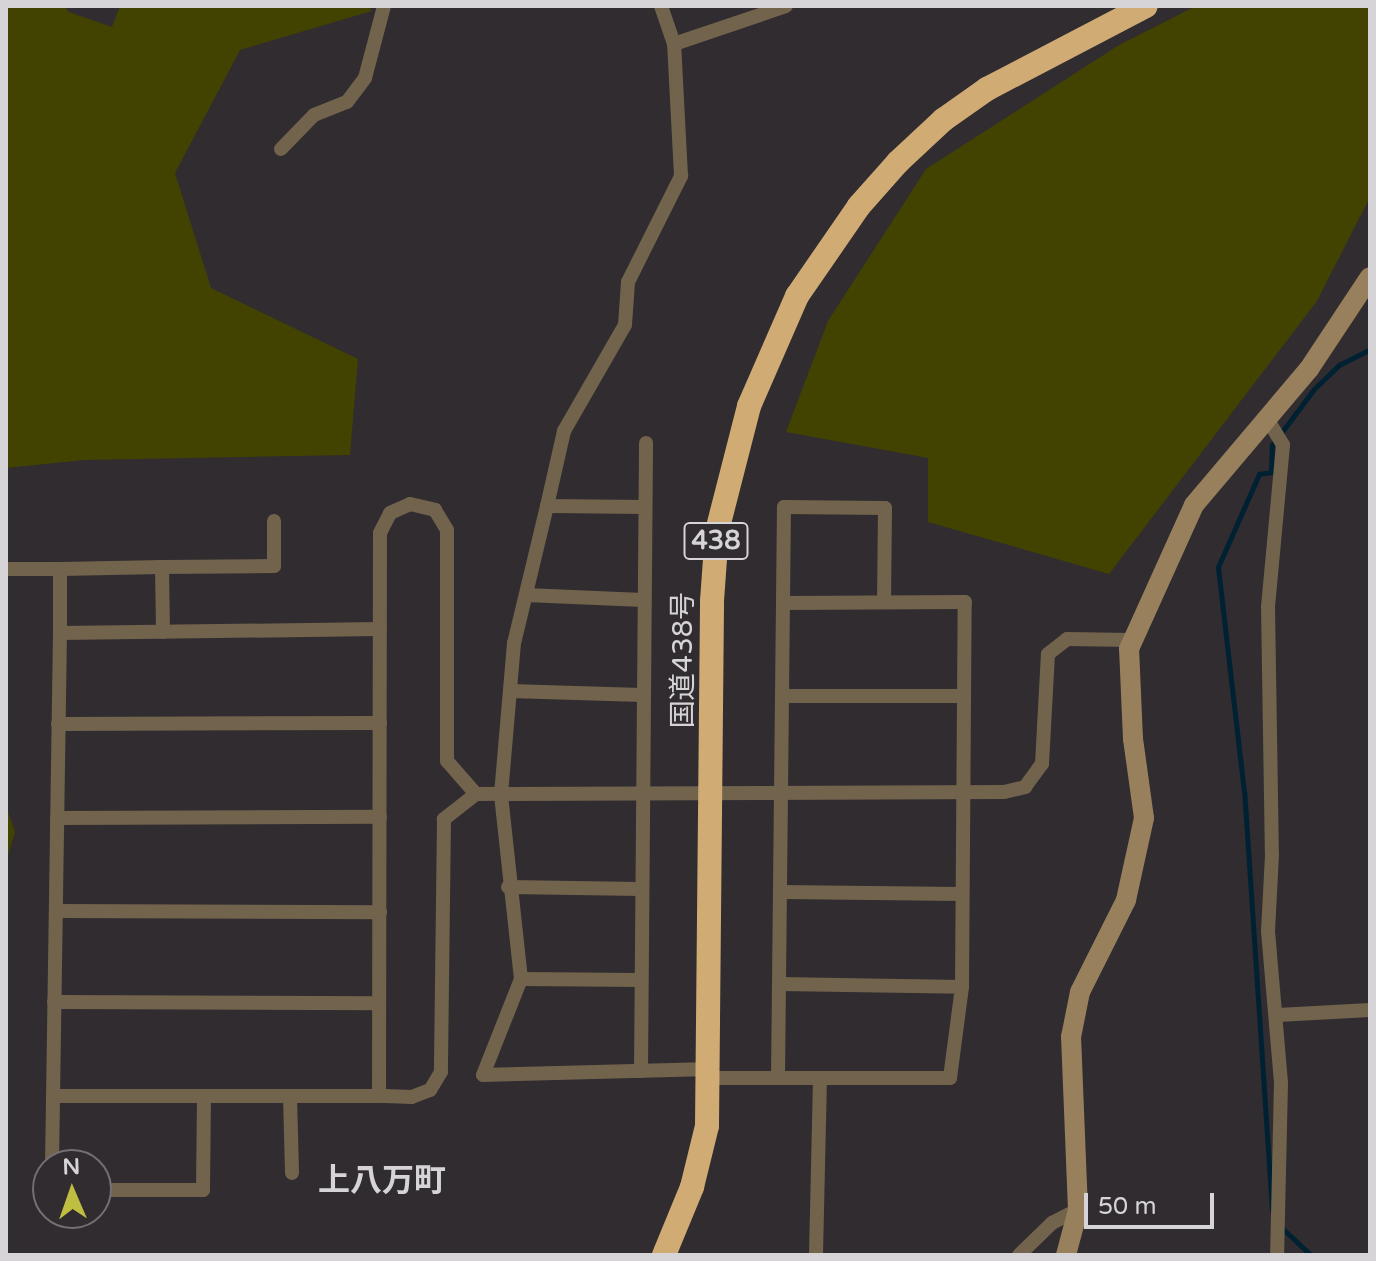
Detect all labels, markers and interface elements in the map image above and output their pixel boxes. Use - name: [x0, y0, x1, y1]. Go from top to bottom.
- road number: 438: [682, 519, 750, 563]
- street label: 国道438号: [666, 592, 700, 728]
- north arrow: [32, 1149, 112, 1229]
- text: N: [62, 1154, 81, 1180]
- district label: 上八万町: [318, 1162, 446, 1200]
- scale bar: [1088, 1177, 1218, 1227]
- text: 50 m: [1098, 1192, 1156, 1221]

